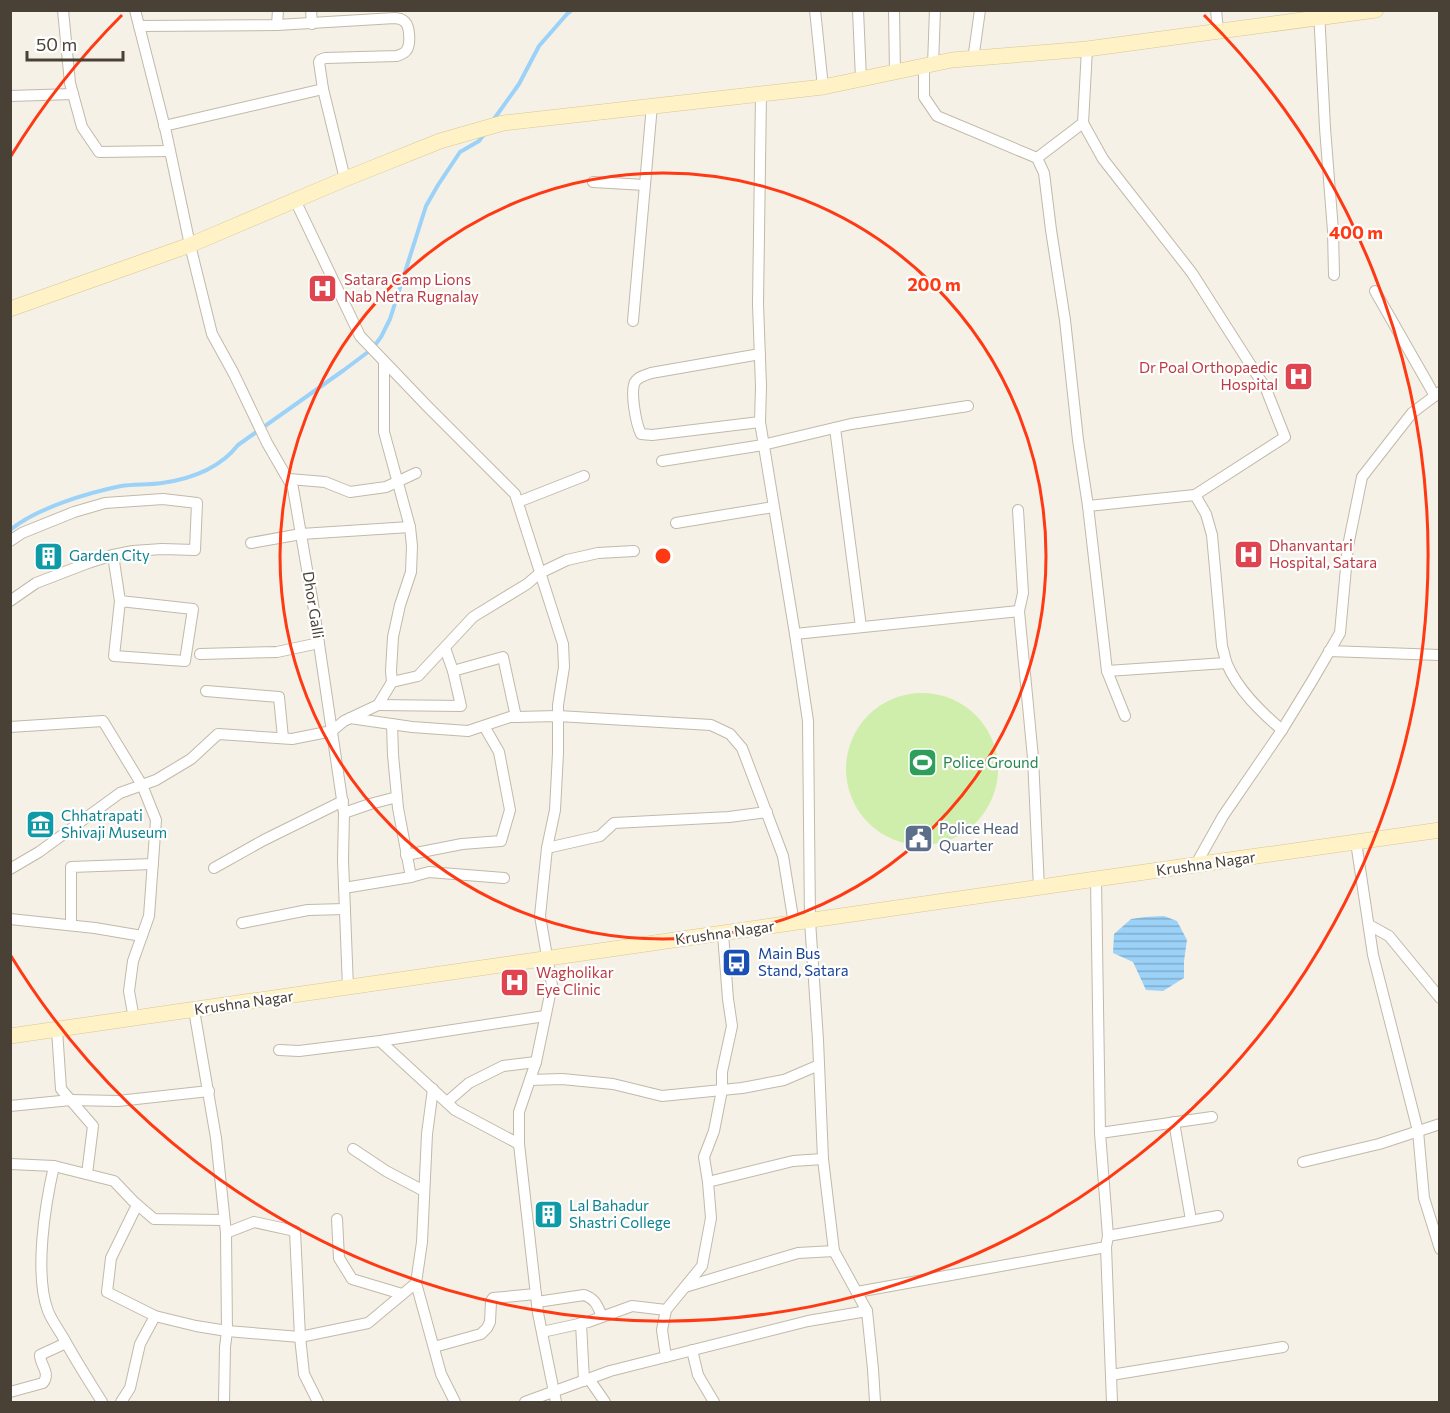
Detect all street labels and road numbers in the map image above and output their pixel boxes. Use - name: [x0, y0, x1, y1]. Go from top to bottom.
- street label: Dhor Galli: [300, 570, 328, 640]
- street label: Krushna Nagar: [1155, 847, 1257, 879]
- street label: Krushna Nagar: [674, 916, 776, 948]
- street label: Krushna Nagar: [193, 986, 295, 1018]

